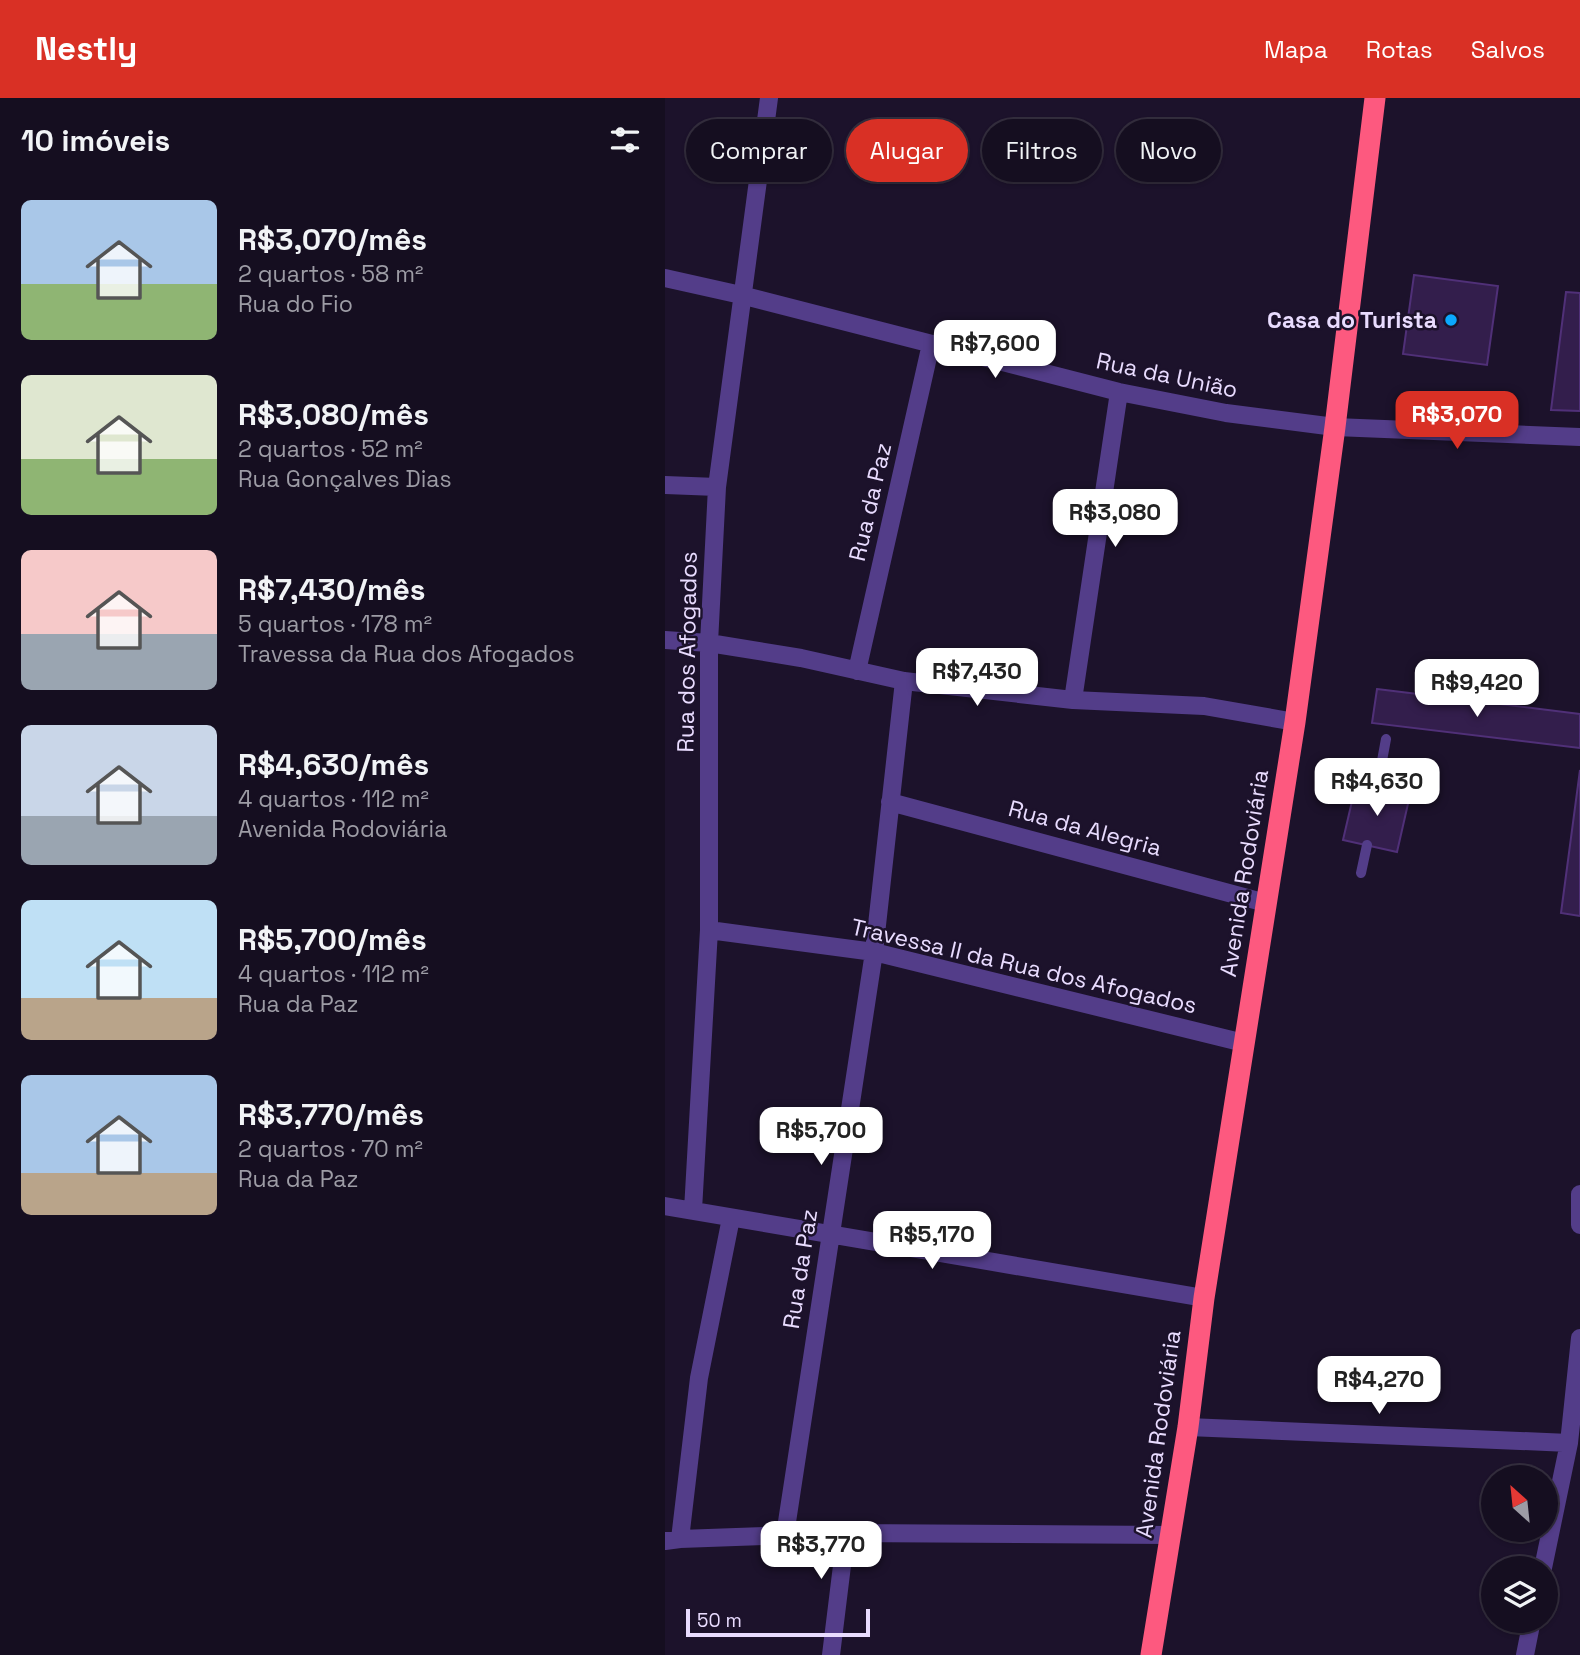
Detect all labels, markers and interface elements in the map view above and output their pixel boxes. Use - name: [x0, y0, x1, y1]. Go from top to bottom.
- text: Nestly: [35, 28, 137, 70]
- text: Mapa: [1264, 34, 1328, 65]
- text: Rotas: [1366, 34, 1433, 65]
- text: Salvos: [1471, 34, 1545, 65]
- chip: Comprar: [686, 119, 832, 182]
- chip: Alugar: [846, 119, 968, 182]
- chip: Filtros: [982, 119, 1102, 182]
- chip: Novo: [1116, 119, 1221, 182]
- text: 10 imóveis: [21, 121, 170, 160]
- icon: filters: [606, 121, 644, 159]
- text: R$3,070/mês: [238, 220, 427, 259]
- icon: home: [77, 228, 161, 312]
- text: 2 quartos · 58 m²: [238, 259, 423, 289]
- text: Rua do Fio: [238, 289, 353, 319]
- place label: Casa do Turista: [1267, 305, 1437, 335]
- marker: Casa do Turista: [1443, 312, 1459, 328]
- pin: R$7,600: [930, 320, 1060, 380]
- text: R$7,600: [950, 328, 1040, 358]
- street label: Rua da União: [1094, 345, 1240, 405]
- pin: R$3,070: [1392, 392, 1522, 451]
- text: R$3,080/mês: [238, 395, 429, 434]
- text: R$3,070: [1412, 399, 1502, 429]
- icon: home: [77, 403, 161, 487]
- text: 2 quartos · 52 m²: [238, 434, 423, 464]
- street label: Rua da Paz: [842, 440, 898, 564]
- text: Rua Gonçalves Dias: [238, 464, 452, 494]
- pin: R$3,080: [1050, 490, 1180, 549]
- text: R$3,080: [1069, 497, 1161, 527]
- street label: Rua dos Afogados: [670, 551, 704, 753]
- text: R$7,430/mês: [238, 570, 426, 609]
- icon: home: [77, 578, 161, 662]
- text: 5 quartos · 178 m²: [238, 609, 432, 639]
- text: Travessa da Rua dos Afogados: [238, 639, 575, 669]
- pin: R$7,430: [912, 648, 1042, 708]
- text: R$7,430: [932, 656, 1022, 686]
- pin: R$9,420: [1412, 660, 1542, 719]
- text: R$9,420: [1431, 667, 1523, 697]
- text: R$4,630/mês: [238, 745, 429, 784]
- icon: home: [77, 753, 161, 837]
- pin: R$4,630: [1312, 758, 1442, 818]
- text: R$4,630: [1331, 766, 1423, 796]
- street label: Avenida Rodoviária: [1213, 767, 1275, 979]
- text: 4 quartos · 112 m²: [238, 784, 429, 814]
- street label: Rua da Alegria: [1005, 793, 1165, 863]
- text: Avenida Rodoviária: [238, 814, 447, 844]
- street label: Travessa II da Rua dos Afogados: [848, 912, 1200, 1020]
- text: R$5,700/mês: [238, 920, 427, 959]
- icon: home: [77, 928, 161, 1012]
- text: 4 quartos · 112 m²: [238, 959, 429, 989]
- text: Rua da Paz: [238, 989, 358, 1019]
- text: R$3,770/mês: [238, 1095, 424, 1134]
- icon: home: [77, 1103, 161, 1187]
- pin: R$5,700: [756, 1108, 886, 1167]
- text: R$5,700: [776, 1115, 866, 1145]
- text: 2 quartos · 70 m²: [238, 1134, 423, 1164]
- text: Rua da Paz: [238, 1164, 358, 1194]
- street label: Rua da Paz: [776, 1207, 824, 1331]
- pin: R$5,170: [867, 1212, 997, 1271]
- text: R$5,170: [889, 1219, 975, 1249]
- street label: Avenida Rodoviária: [1129, 1328, 1187, 1540]
- pin: R$4,270: [1314, 1356, 1444, 1416]
- text: R$4,270: [1334, 1364, 1424, 1394]
- north arrow: [1481, 1465, 1557, 1542]
- map controls: [1481, 1465, 1558, 1633]
- pin: R$3,770: [756, 1522, 886, 1581]
- text: R$3,770: [777, 1529, 865, 1559]
- button: layers: [1481, 1556, 1558, 1633]
- scale bar: [686, 1606, 870, 1638]
- text: 50 m: [697, 1608, 742, 1633]

